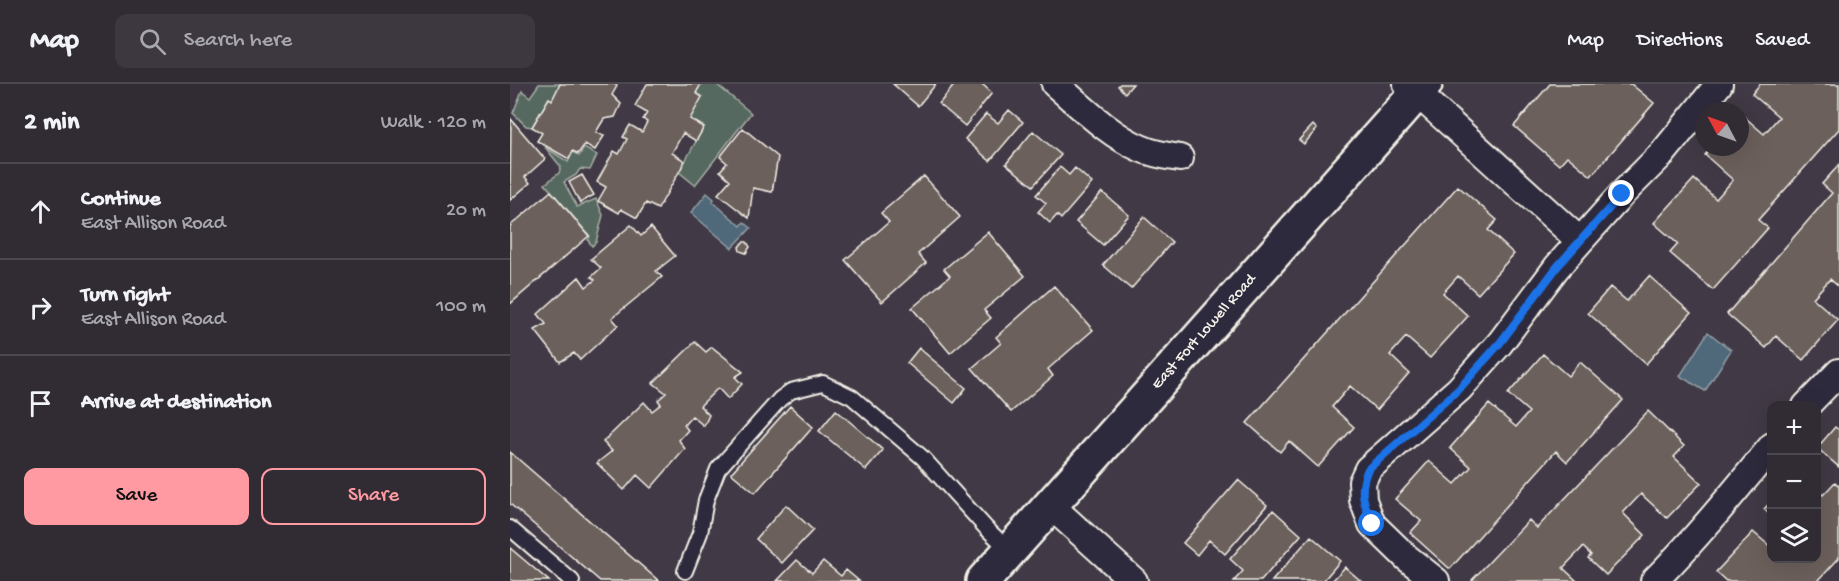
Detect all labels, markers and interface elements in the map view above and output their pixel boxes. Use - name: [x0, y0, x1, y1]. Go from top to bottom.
- search box: [115, 14, 535, 68]
- text: Map: [30, 25, 79, 58]
- icon: search: [136, 25, 169, 58]
- text: Search here: [184, 28, 292, 54]
- text: Map: [1567, 29, 1604, 54]
- text: Directions: [1637, 29, 1722, 54]
- text: Saved: [1755, 29, 1809, 54]
- north arrow: [1695, 102, 1749, 156]
- text: 2 min: [24, 108, 79, 139]
- text: Walk · 120 m: [381, 112, 486, 135]
- route end: [1608, 180, 1634, 206]
- text: Continue: [81, 187, 161, 213]
- icon: ahead: [24, 195, 57, 228]
- text: 20 m: [446, 200, 486, 223]
- text: East Allison Road: [81, 213, 225, 236]
- street label: East Fort Lowell Road: [1148, 269, 1262, 394]
- text: Turn right: [81, 283, 169, 309]
- icon: right: [24, 291, 57, 324]
- text: 100 m: [436, 296, 486, 319]
- text: East Allison Road: [81, 309, 225, 332]
- icon: arrive: [24, 387, 57, 420]
- text: Arrive at destination: [81, 390, 271, 416]
- map controls: [1767, 401, 1821, 563]
- button: +: [1767, 401, 1821, 455]
- button: −: [1767, 455, 1821, 509]
- button: Save: [24, 468, 249, 525]
- button: Share: [261, 468, 486, 525]
- button: layers: [1767, 509, 1821, 563]
- route start: [1358, 510, 1384, 536]

